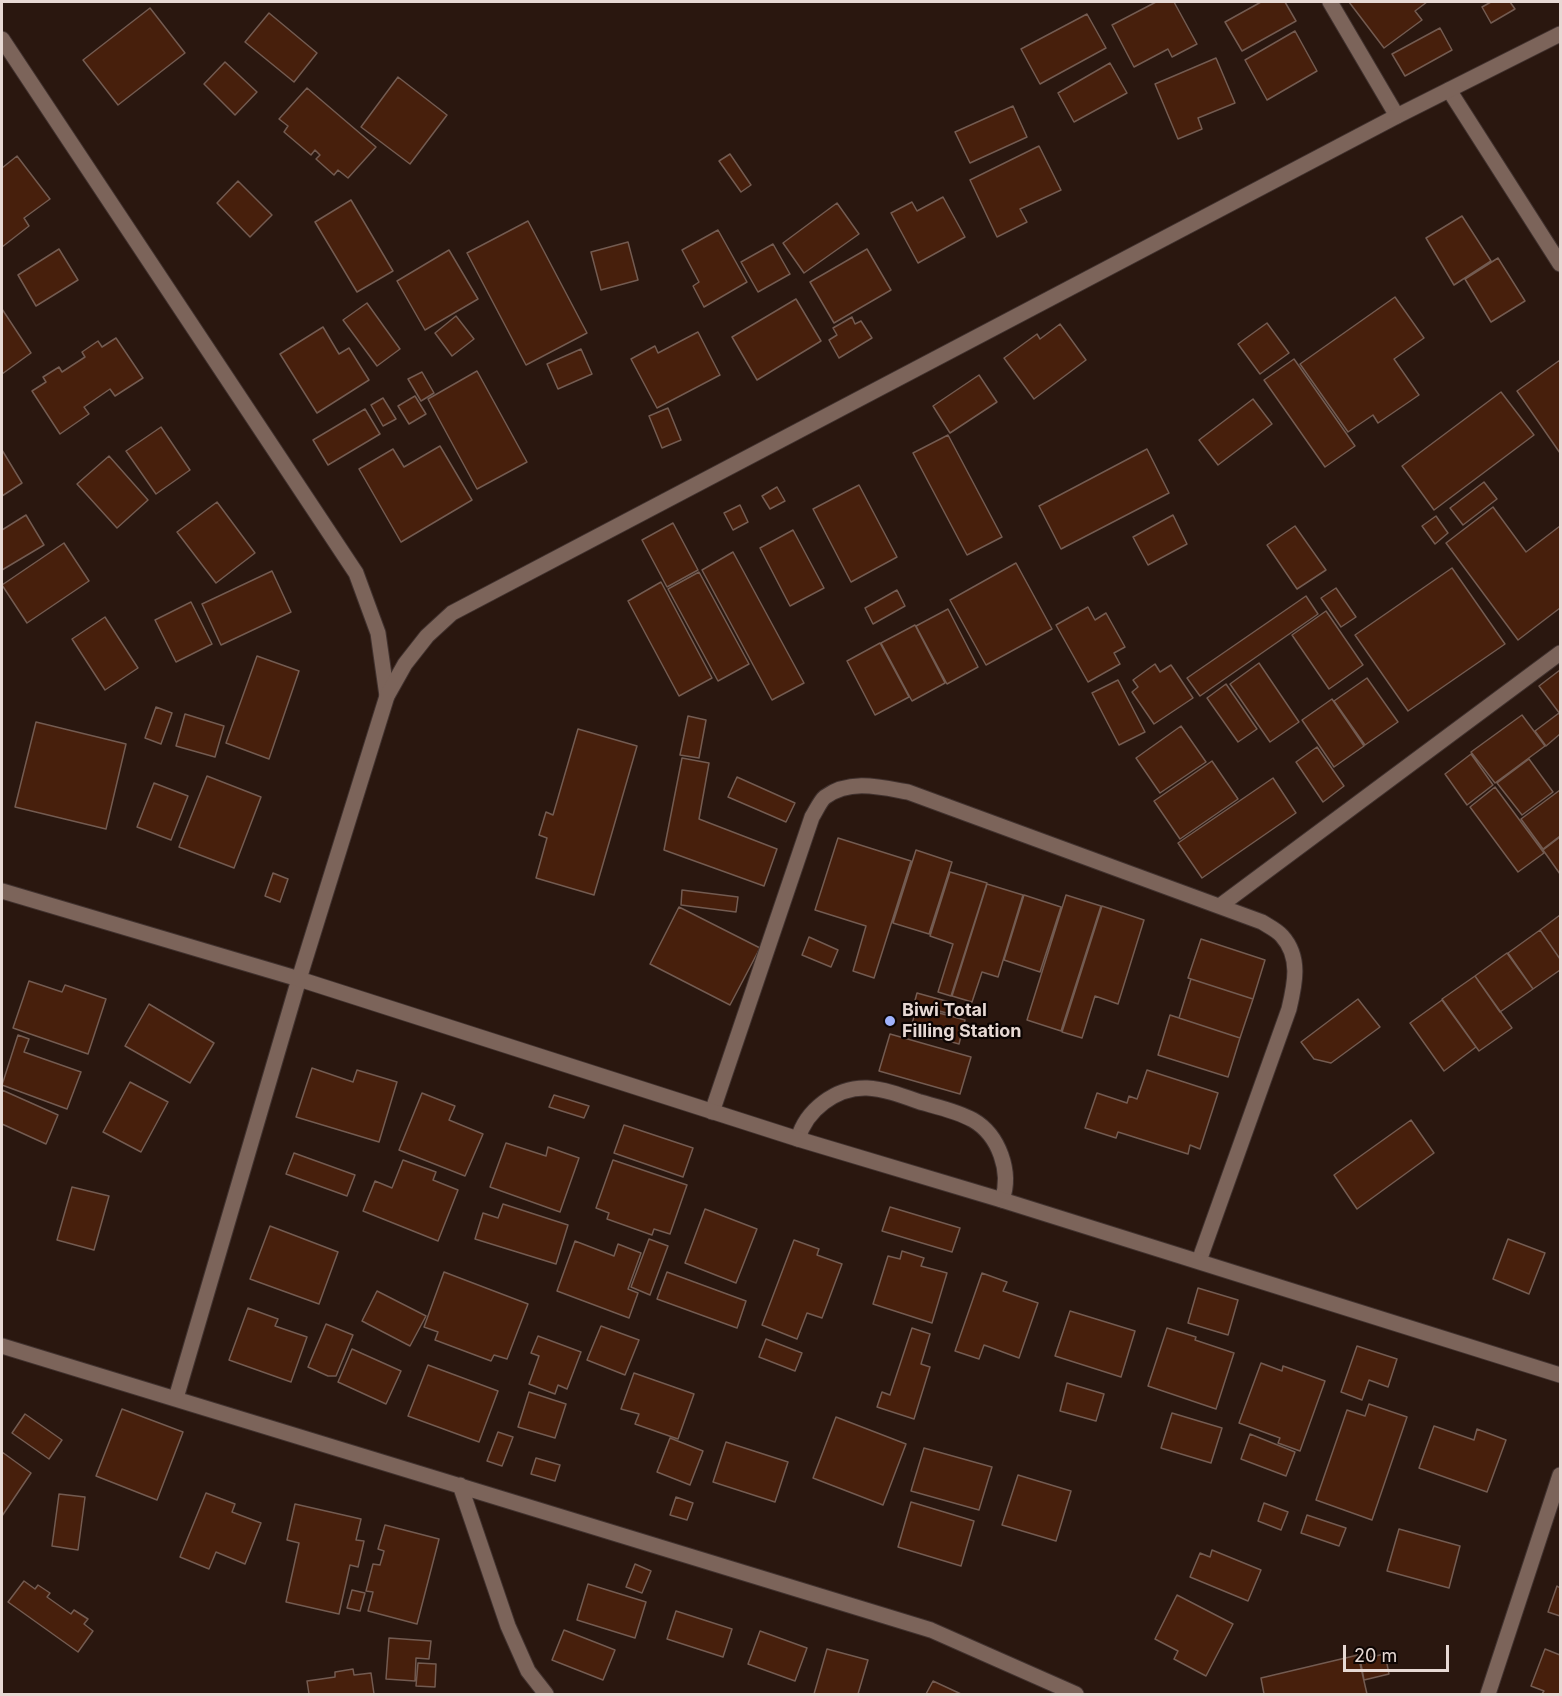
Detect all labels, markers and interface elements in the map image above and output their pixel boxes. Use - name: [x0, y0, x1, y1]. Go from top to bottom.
- place label: Biwi Total Filling Station: [902, 1000, 1022, 1042]
- marker: Biwi Total Filling Station: [883, 1014, 897, 1028]
- scale bar: [1346, 1633, 1452, 1671]
- text: 20 m: [1354, 1645, 1397, 1666]

